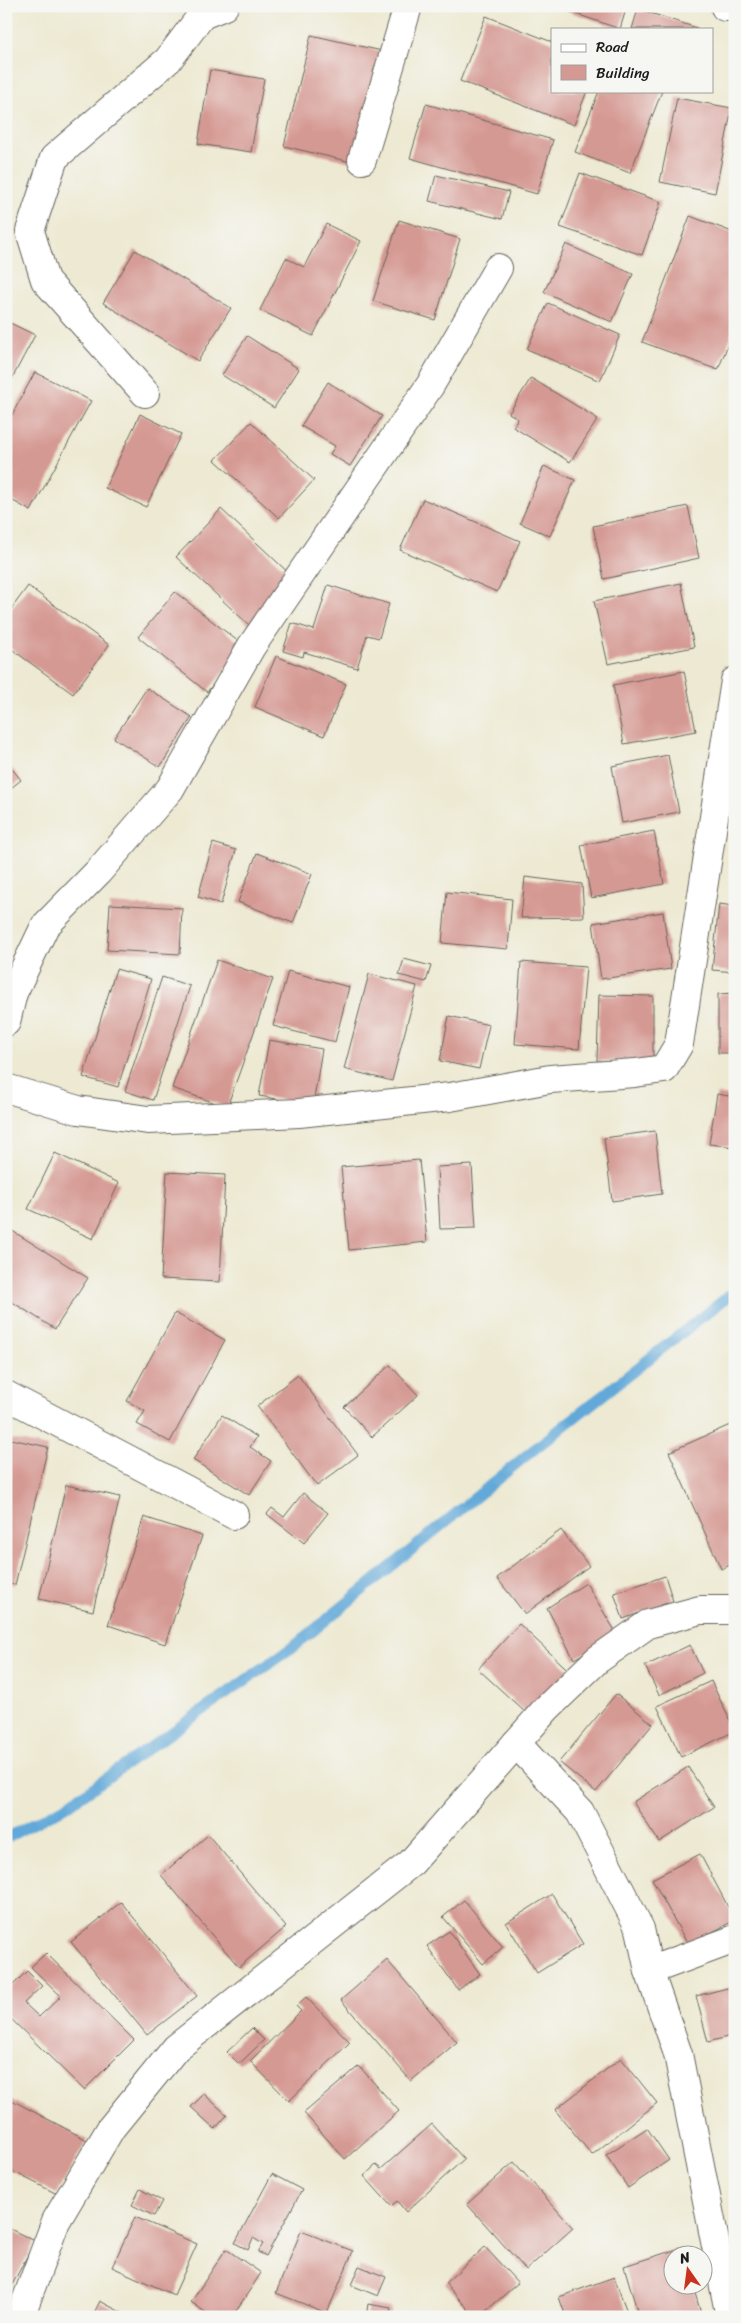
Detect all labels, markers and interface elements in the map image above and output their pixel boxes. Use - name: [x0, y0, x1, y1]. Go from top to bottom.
- legend: [551, 28, 714, 92]
- text: Road: [596, 34, 629, 60]
- text: Building: [596, 60, 650, 86]
- text: N: [676, 2244, 693, 2271]
- north arrow: [664, 2246, 714, 2296]

